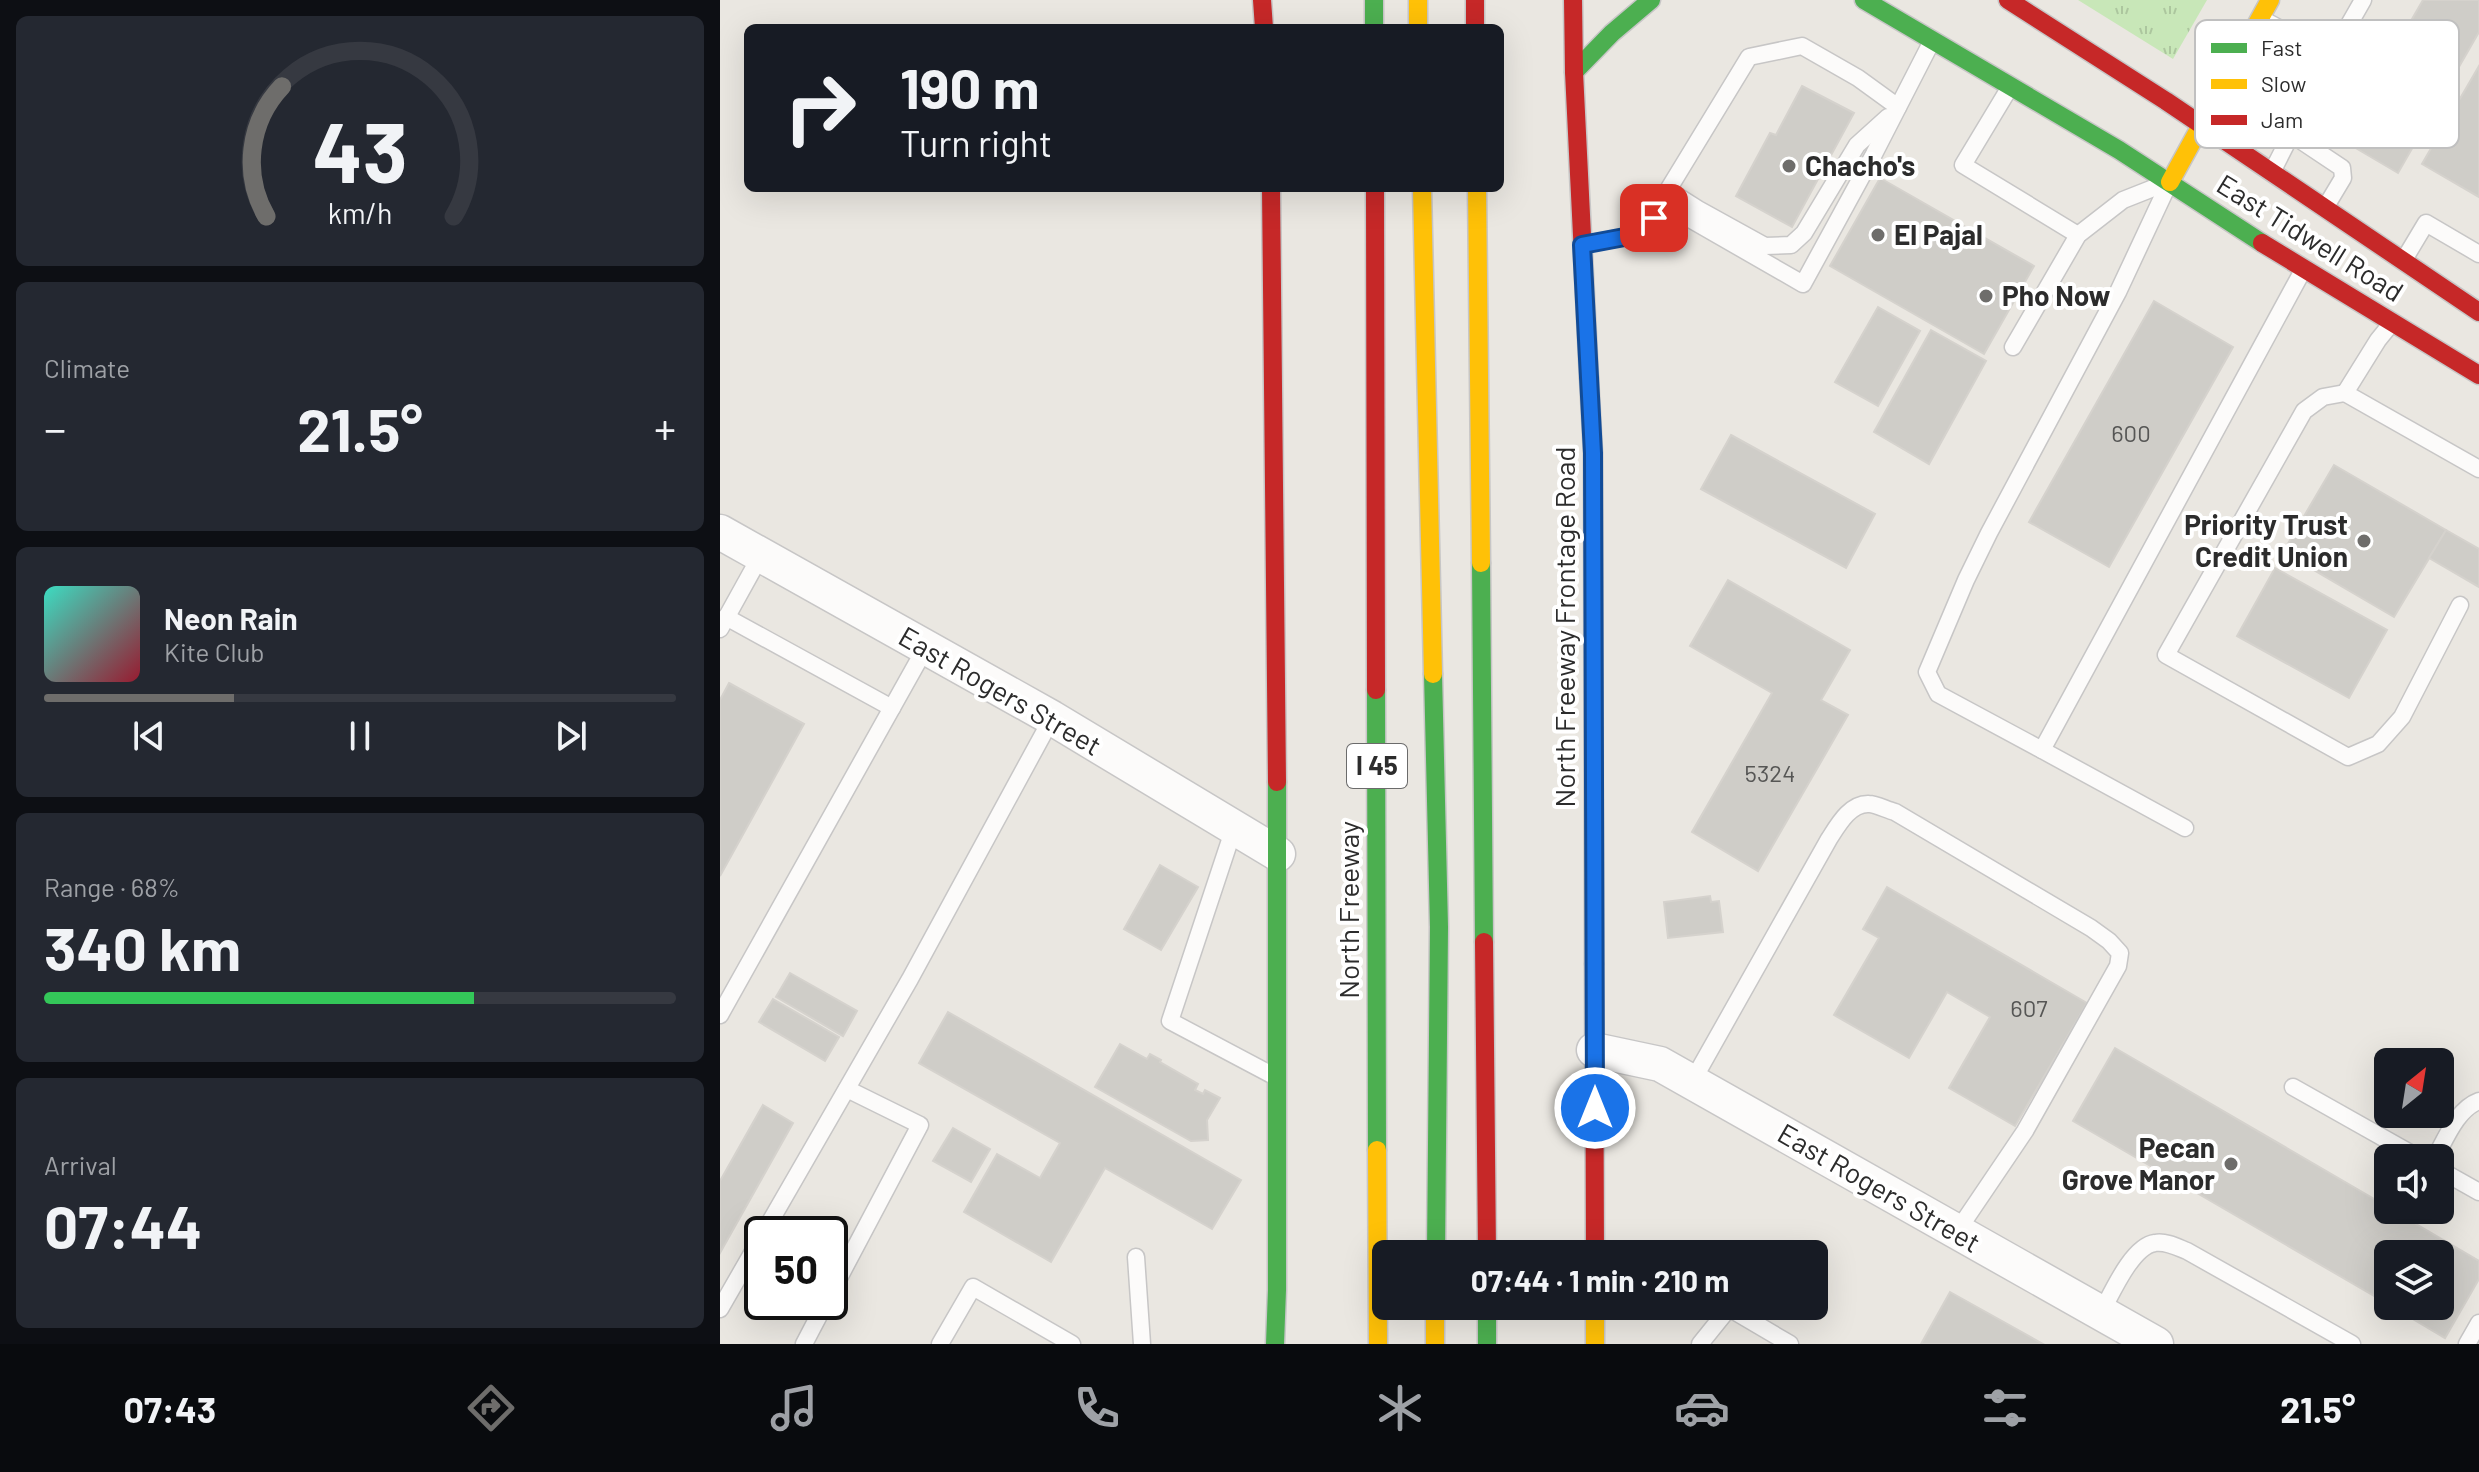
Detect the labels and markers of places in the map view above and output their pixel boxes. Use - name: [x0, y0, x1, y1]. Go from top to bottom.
- place label: Chacho's: [1805, 148, 1915, 182]
- marker: Chacho's: [1780, 157, 1798, 175]
- pin: [1620, 184, 1688, 252]
- place label: El Pajal: [1894, 217, 1983, 251]
- marker: El Pajal: [1869, 226, 1887, 244]
- place label: Pho Now: [2002, 278, 2111, 312]
- marker: Pho Now: [1977, 287, 1995, 305]
- place label: Priority Trust Credit Union: [2184, 507, 2348, 573]
- marker: Priority Trust Credit Union: [2355, 532, 2373, 550]
- place label: Pecan Grove Manor: [2062, 1130, 2215, 1196]
- marker: Pecan Grove Manor: [2222, 1155, 2240, 1173]

